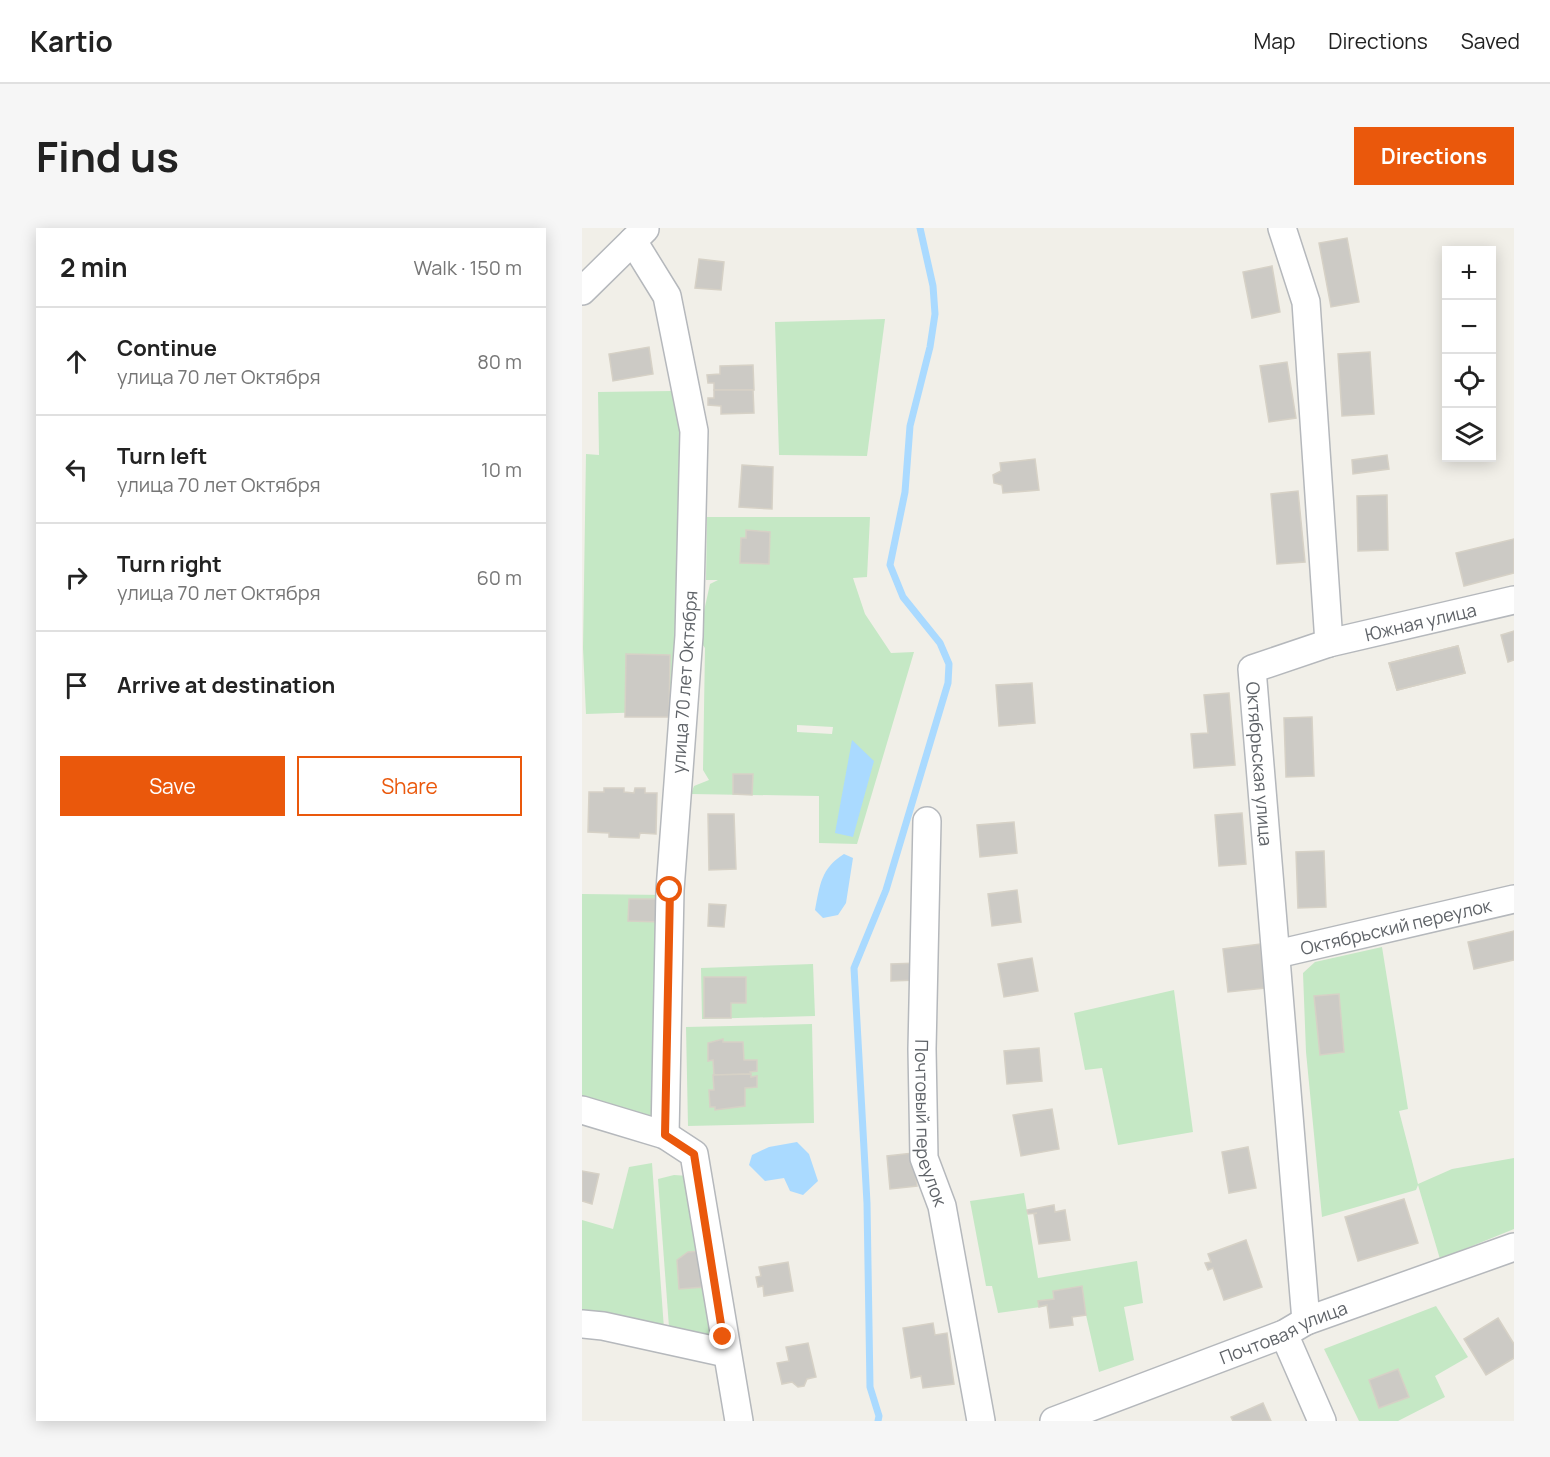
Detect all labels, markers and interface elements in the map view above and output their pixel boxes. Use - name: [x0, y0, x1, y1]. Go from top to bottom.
- text: Kartio: [30, 22, 113, 60]
- text: Map: [1254, 27, 1295, 55]
- text: Directions: [1328, 27, 1428, 55]
- text: Saved: [1461, 27, 1520, 55]
- text: Find us: [36, 127, 179, 185]
- button: Directions: [1354, 127, 1514, 185]
- map controls: [1442, 246, 1496, 462]
- button: +: [1442, 246, 1496, 300]
- text: 2 min: [60, 249, 128, 285]
- text: Walk · 150 m: [413, 254, 522, 281]
- button: −: [1442, 300, 1496, 354]
- text: Continue: [117, 333, 217, 363]
- icon: ahead: [60, 345, 93, 378]
- text: 80 m: [477, 348, 522, 375]
- button: locate: [1442, 354, 1496, 408]
- text: улица 70 лет Октября: [117, 363, 321, 390]
- button: layers: [1442, 408, 1496, 462]
- text: Turn left: [117, 441, 207, 471]
- icon: left: [60, 453, 93, 486]
- text: 10 m: [481, 456, 522, 483]
- text: улица 70 лет Октября: [117, 471, 321, 498]
- text: Turn right: [117, 549, 222, 579]
- icon: right: [60, 561, 93, 594]
- text: 60 m: [476, 564, 522, 591]
- text: улица 70 лет Октября: [117, 579, 321, 606]
- street label: улица 70 лет Октября: [666, 590, 702, 774]
- street label: Южная улица: [1362, 597, 1479, 646]
- icon: arrive: [60, 669, 93, 702]
- text: Arrive at destination: [117, 670, 335, 700]
- street label: Октябрьская улица: [1241, 681, 1279, 847]
- button: Save: [60, 756, 285, 816]
- button: Share: [297, 756, 522, 816]
- route start: [656, 876, 682, 902]
- street label: Октябрьский переулок: [1298, 892, 1495, 960]
- street label: Почтовый переулок: [910, 1039, 953, 1210]
- street label: Почтовая улица: [1216, 1295, 1350, 1369]
- route end: [709, 1323, 735, 1349]

